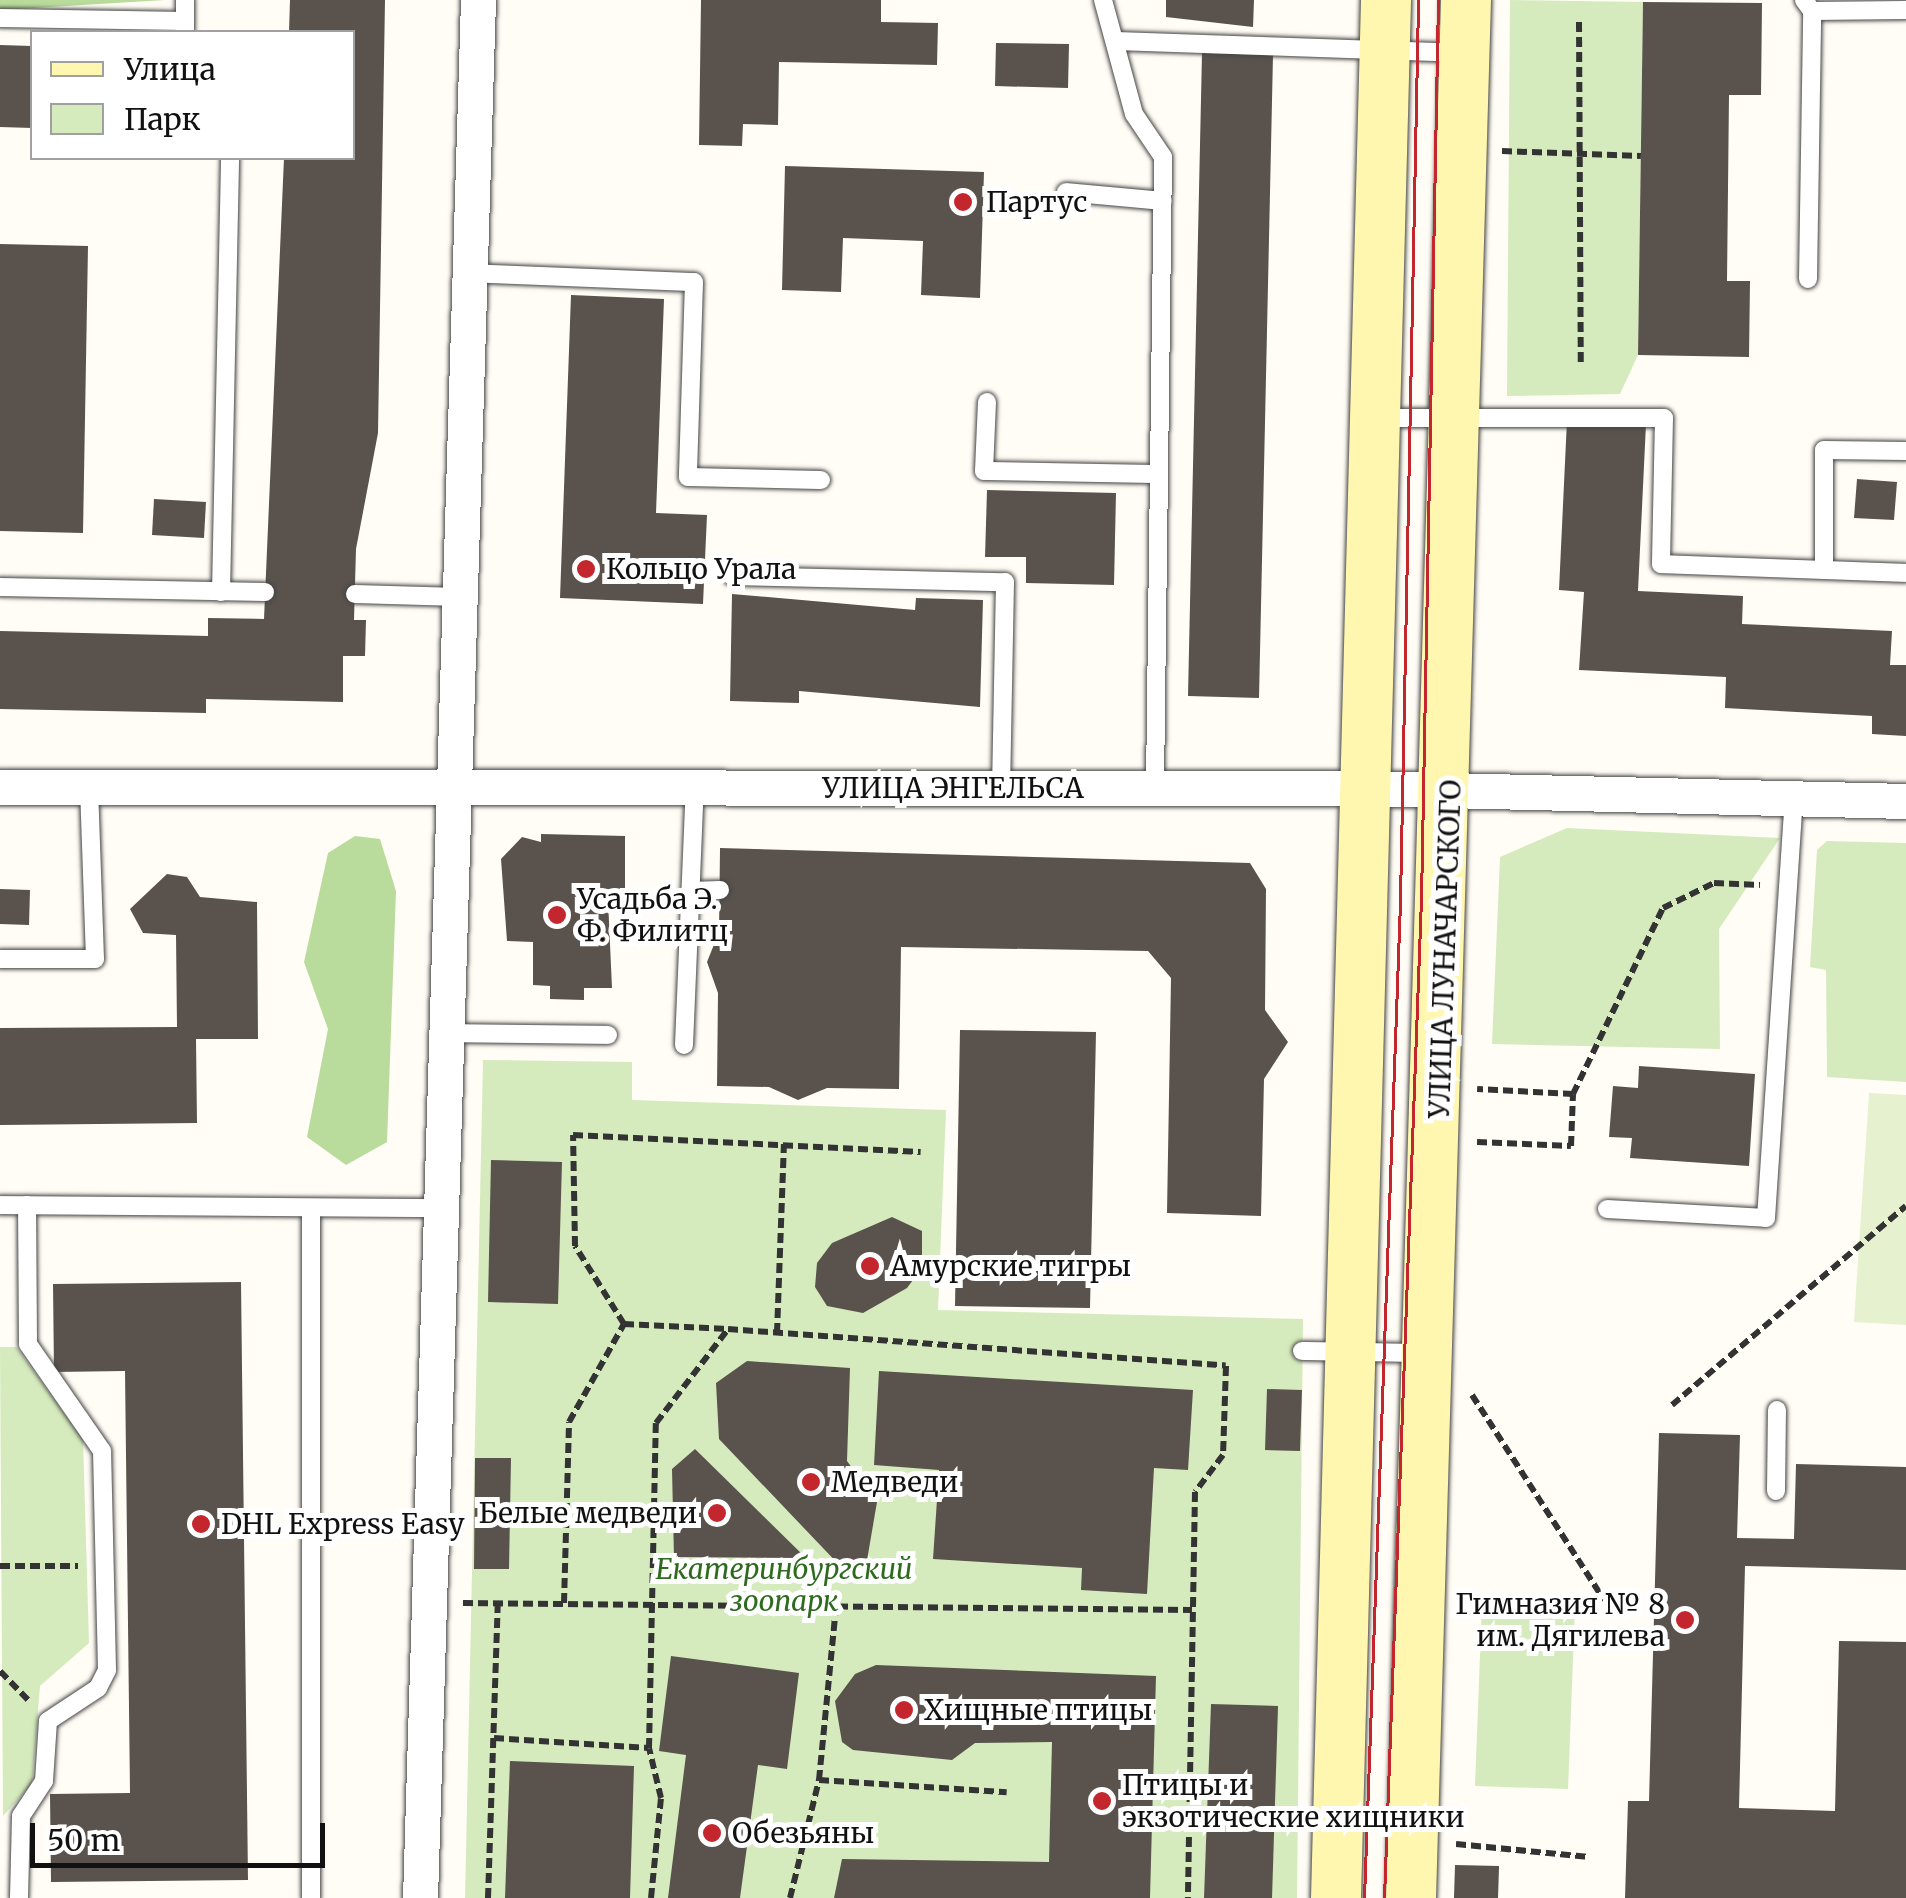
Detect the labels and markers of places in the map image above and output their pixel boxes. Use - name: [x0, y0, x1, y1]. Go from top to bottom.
- place label: Партус: [986, 185, 1087, 219]
- marker: Партус: [950, 189, 976, 215]
- place label: Кольцо Урала: [606, 552, 796, 586]
- marker: Кольцо Урала: [575, 558, 597, 580]
- place label: Усадьба Э. Ф. Филитц: [577, 882, 728, 948]
- marker: Усадьба Э. Ф. Филитц: [546, 904, 568, 926]
- place label: Амурские тигры: [890, 1249, 1131, 1283]
- marker: Амурские тигры: [859, 1255, 881, 1277]
- place label: Медведи: [831, 1465, 958, 1499]
- marker: Медведи: [800, 1471, 822, 1493]
- place label: Белые медведи: [478, 1496, 697, 1530]
- marker: Белые медведи: [706, 1502, 728, 1524]
- place label: DHL Express Easy: [221, 1507, 465, 1541]
- marker: DHL Express Easy: [190, 1513, 212, 1535]
- place label: Гимназия № 8 им. Дягилева: [1455, 1587, 1665, 1653]
- marker: Гимназия № 8 им. Дягилева: [1674, 1609, 1696, 1631]
- place label: Хищные птицы: [924, 1693, 1152, 1727]
- marker: Хищные птицы: [893, 1699, 915, 1721]
- place label: Птицы и экзотические хищники: [1122, 1768, 1465, 1834]
- marker: Птицы и экзотические хищники: [1091, 1790, 1113, 1812]
- place label: Обезьяны: [732, 1816, 874, 1850]
- marker: Обезьяны: [701, 1822, 723, 1844]

